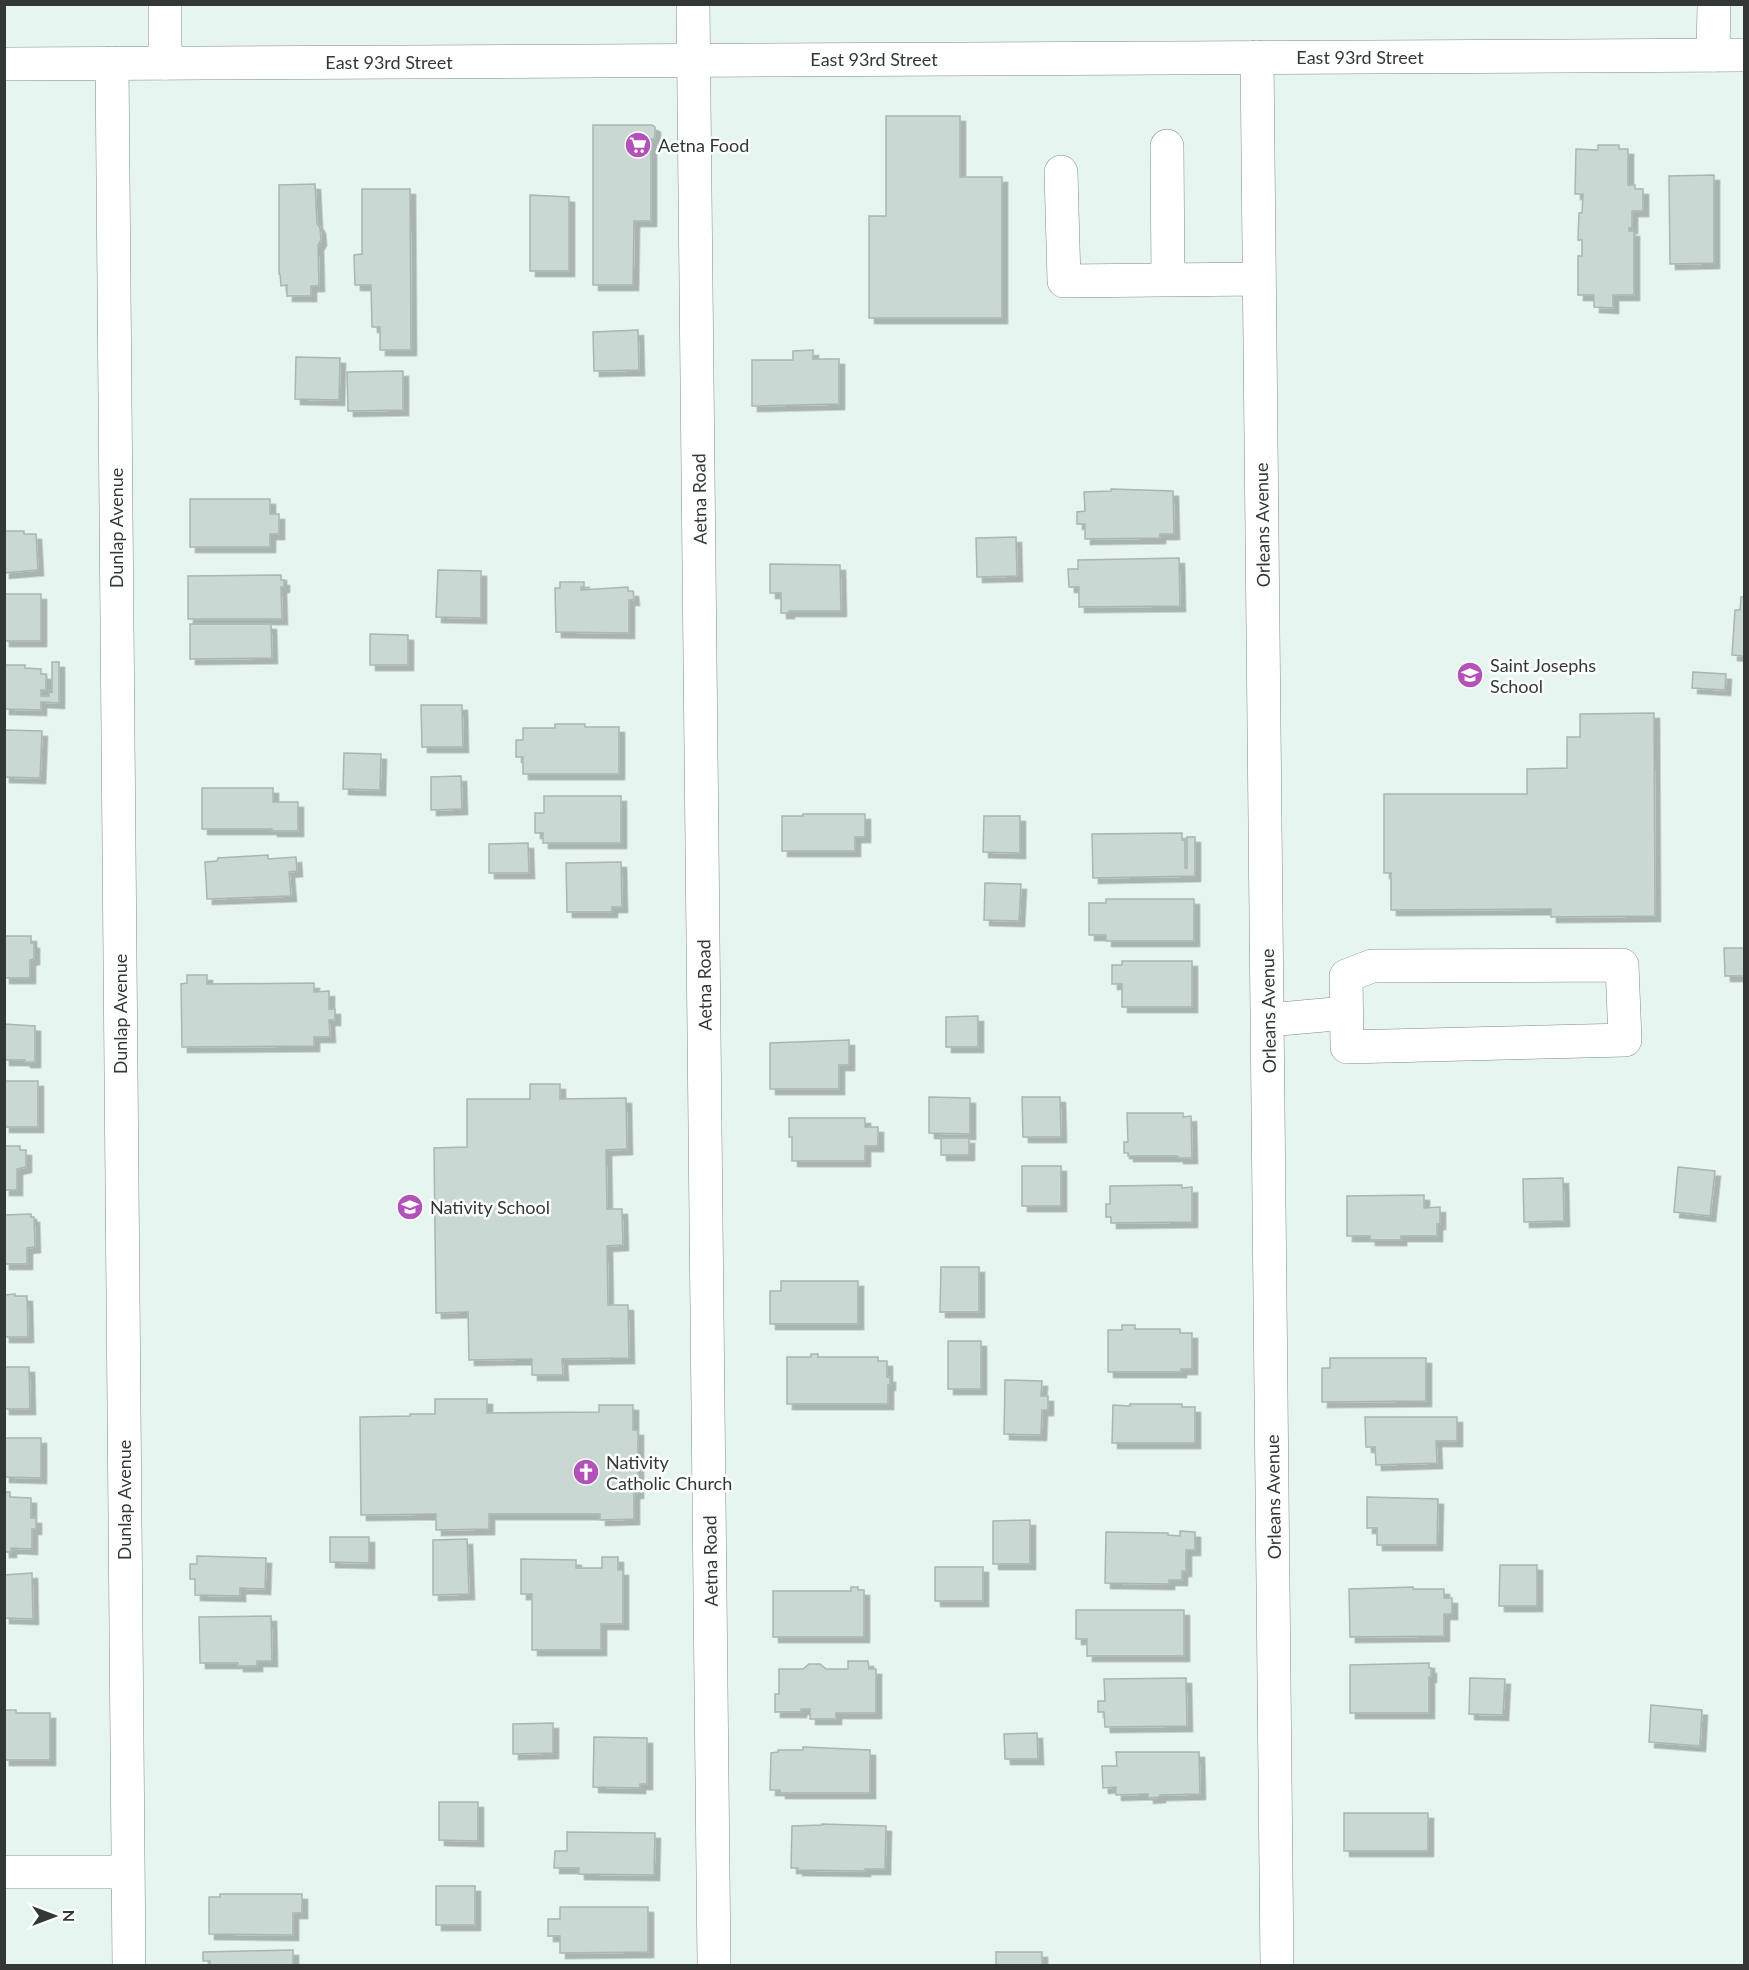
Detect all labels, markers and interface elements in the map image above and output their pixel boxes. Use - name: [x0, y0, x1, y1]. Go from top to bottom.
- street label: East 93rd Street: [1296, 46, 1424, 68]
- street label: East 93rd Street: [810, 48, 938, 70]
- street label: East 93rd Street: [325, 51, 453, 73]
- supermarket icon: Aetna Food: [623, 130, 653, 160]
- place label: Aetna Food: [658, 134, 749, 156]
- street label: Aetna Road: [687, 453, 711, 545]
- street label: Orleans Avenue: [1250, 462, 1274, 588]
- street label: Dunlap Avenue: [105, 468, 127, 588]
- place label: Saint Josephs School: [1490, 654, 1596, 697]
- school or university icon: Saint Josephs School: [1455, 660, 1485, 690]
- street label: Aetna Road: [692, 939, 716, 1031]
- street label: Orleans Avenue: [1256, 948, 1280, 1074]
- street label: Dunlap Avenue: [109, 954, 131, 1074]
- school or university icon: Nativity School: [395, 1192, 425, 1222]
- place label: Nativity School: [430, 1196, 550, 1218]
- street label: Orleans Avenue: [1261, 1434, 1285, 1560]
- street label: Dunlap Avenue: [113, 1440, 135, 1560]
- place label: Nativity Catholic Church: [606, 1451, 732, 1494]
- church icon: Nativity Catholic Church: [571, 1457, 601, 1487]
- street label: Aetna Road: [698, 1515, 722, 1607]
- north arrow: [24, 1886, 84, 1946]
- text: N: [60, 1910, 79, 1922]

